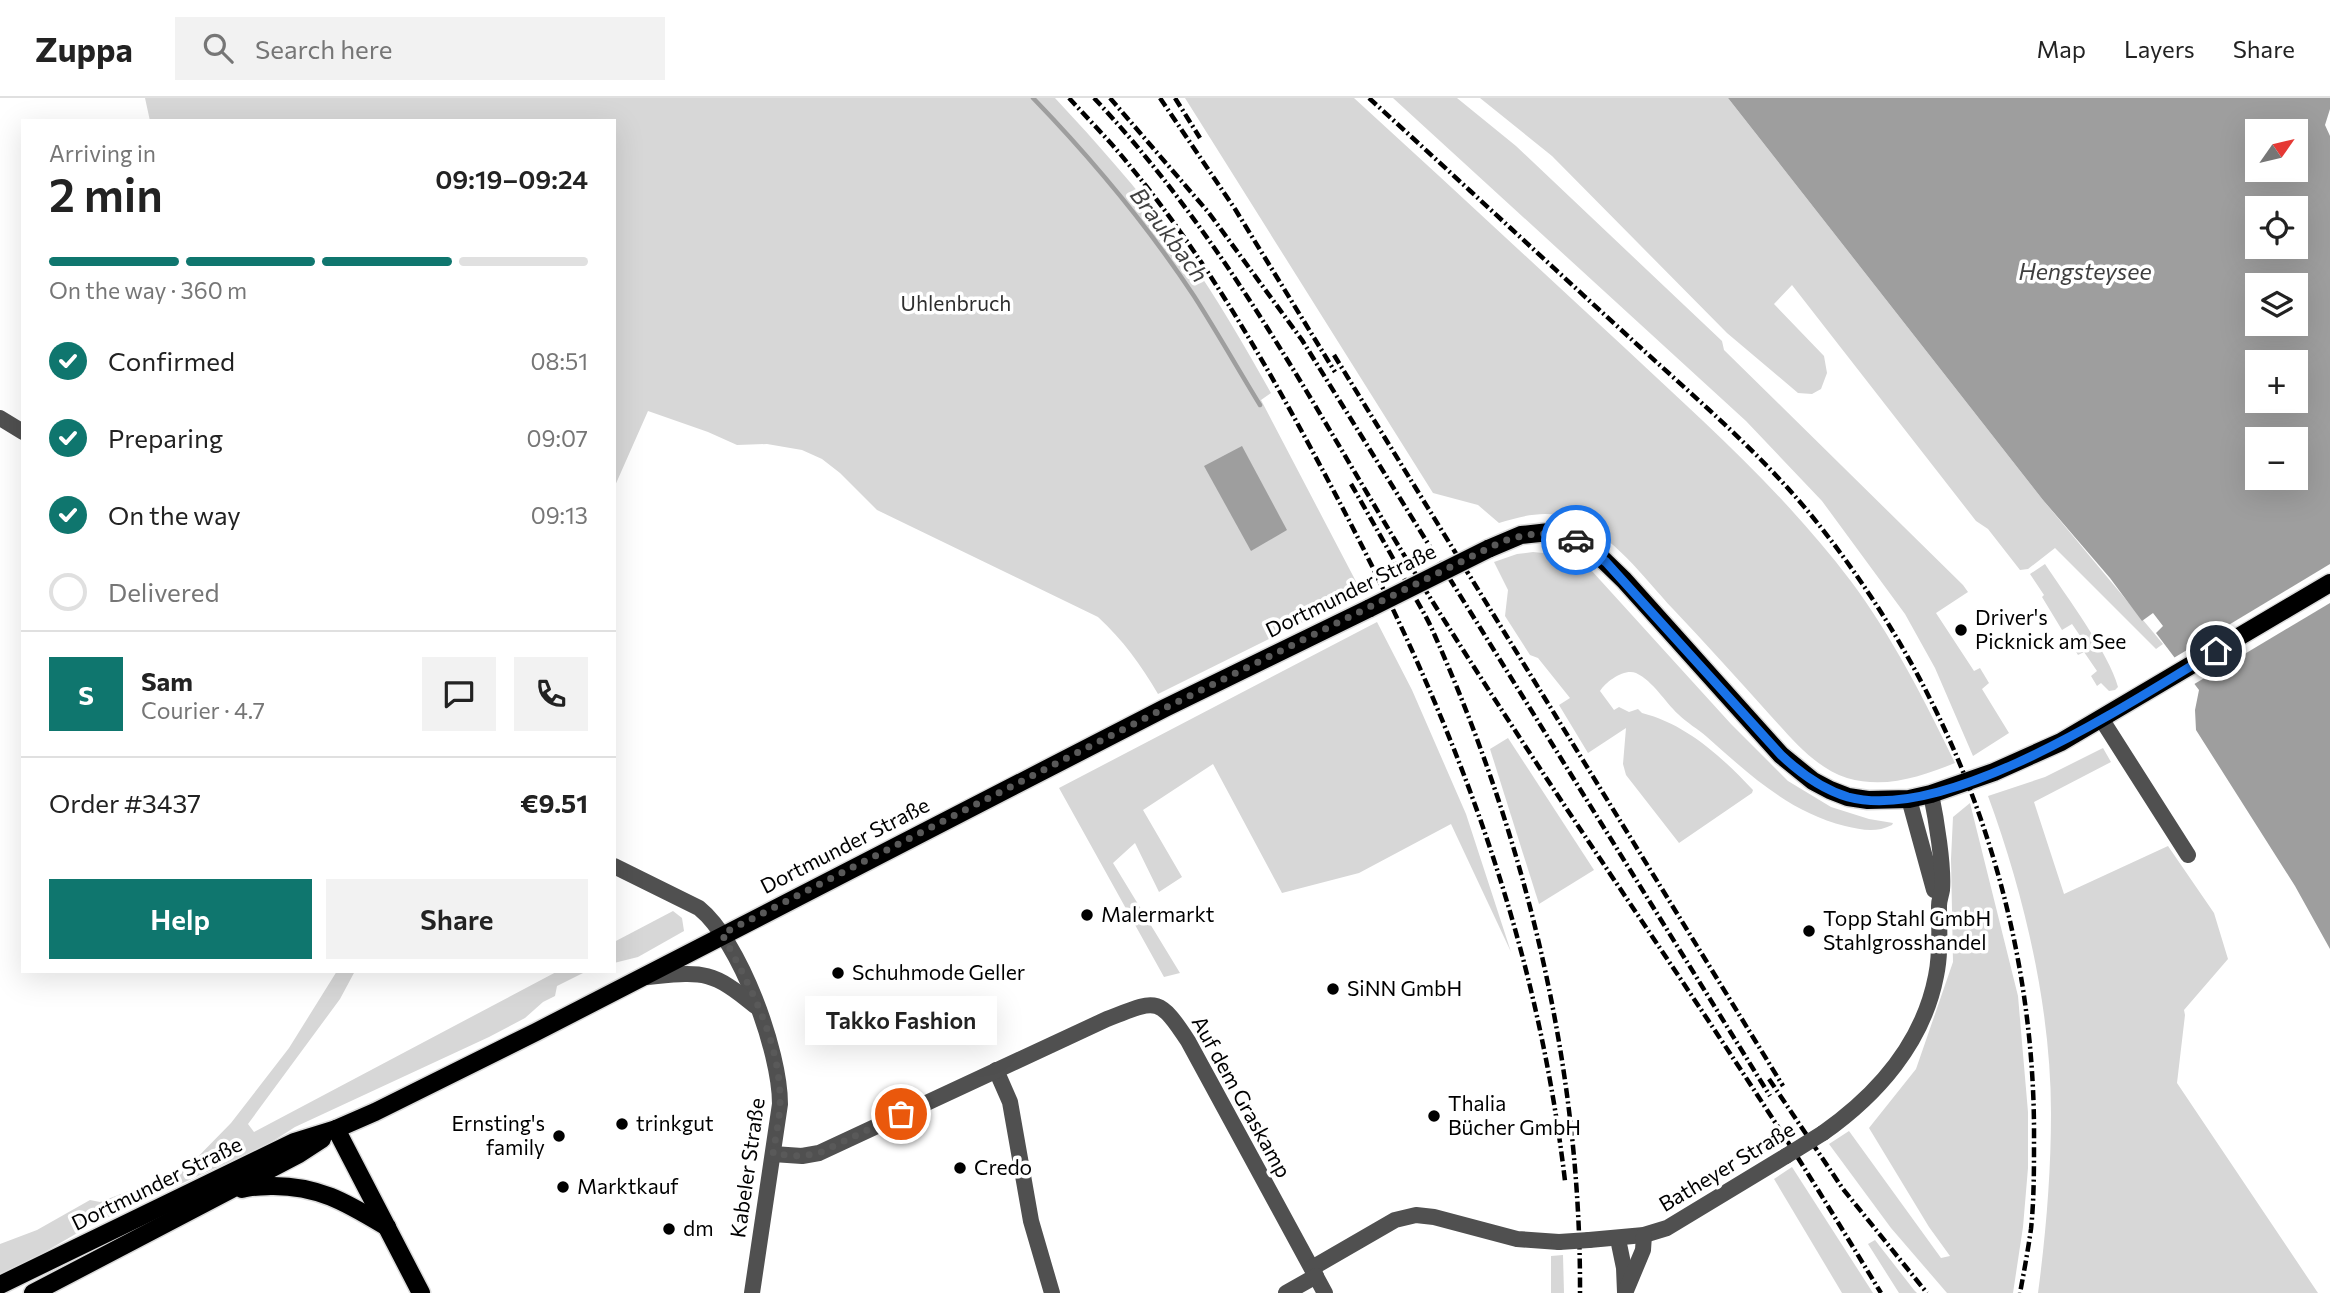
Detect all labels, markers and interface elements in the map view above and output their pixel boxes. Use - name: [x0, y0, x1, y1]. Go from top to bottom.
- search box: [175, 17, 665, 80]
- text: Zuppa: [35, 28, 133, 69]
- icon: search: [199, 29, 237, 67]
- text: Search here: [255, 33, 392, 64]
- text: Map: [2037, 34, 2086, 63]
- text: Layers: [2124, 34, 2195, 63]
- text: Share: [2233, 34, 2295, 63]
- north arrow: [2245, 119, 2308, 182]
- map controls: [2245, 119, 2308, 490]
- text: Arriving in: [49, 139, 156, 167]
- text: 09:19–09:24: [435, 163, 588, 194]
- text: 2 min: [49, 165, 163, 221]
- water label: Braukbach: [1125, 182, 1214, 287]
- button: locate: [2245, 196, 2308, 259]
- water label: Hengsteysee: [2018, 257, 2152, 285]
- button: layers: [2245, 273, 2308, 336]
- text: On the way · 360 m: [49, 276, 247, 304]
- park label: Uhlenbruch: [901, 290, 1011, 315]
- icon: check: [49, 342, 87, 380]
- text: Confirmed: [108, 345, 235, 376]
- text: 08:51: [531, 347, 588, 375]
- button: +: [2245, 350, 2308, 413]
- icon: check: [49, 419, 87, 457]
- text: Preparing: [108, 422, 223, 453]
- text: 09:07: [527, 424, 588, 452]
- button: −: [2245, 427, 2308, 490]
- icon: check: [49, 496, 87, 534]
- text: On the way: [108, 499, 241, 530]
- text: 09:13: [531, 501, 588, 529]
- courier: [1541, 505, 1611, 575]
- icon: car: [1557, 521, 1595, 559]
- street label: Dortmunder Straße: [1261, 538, 1440, 642]
- text: Delivered: [108, 576, 219, 607]
- place label: Driver's Picknick am See: [1975, 604, 2126, 653]
- pin: [2186, 621, 2246, 681]
- marker: Driver's Picknick am See: [1953, 622, 1969, 638]
- icon: home: [2197, 632, 2235, 670]
- button: chat: [422, 657, 496, 731]
- button: phone: [514, 657, 588, 731]
- text: Sam: [141, 665, 193, 696]
- text: S: [78, 679, 94, 710]
- text: Courier · 4.7: [141, 696, 265, 724]
- text: Order #3437: [49, 787, 201, 818]
- text: €9.51: [520, 787, 588, 818]
- street label: Dortmunder Straße: [756, 791, 933, 898]
- button: Help: [49, 879, 312, 959]
- button: Share: [326, 879, 588, 959]
- place label: Malermarkt: [1101, 901, 1214, 926]
- place label: Topp Stahl GmbH Stahlgrosshandel: [1823, 905, 1991, 954]
- marker: Malermarkt: [1079, 907, 1095, 923]
- marker: Topp Stahl GmbH Stahlgrosshandel: [1801, 923, 1817, 939]
- place label: Schuhmode Geller: [852, 959, 1025, 984]
- marker: Schuhmode Geller: [830, 965, 846, 981]
- place label: SiNN GmbH: [1347, 975, 1462, 1000]
- marker: SiNN GmbH: [1325, 981, 1341, 997]
- callout: Takko Fashion: [805, 995, 997, 1044]
- text: Takko Fashion: [826, 1006, 976, 1034]
- street label: Auf dem Graskamp: [1187, 1011, 1297, 1182]
- pin: [871, 1084, 931, 1144]
- place label: Thalia Bücher GmbH: [1448, 1090, 1581, 1139]
- icon: bag: [882, 1095, 920, 1133]
- street label: Kabeler Straße: [724, 1096, 769, 1239]
- marker: Thalia Bücher GmbH: [1426, 1108, 1442, 1124]
- place label: Ernsting's family: [451, 1110, 545, 1159]
- place label: trinkgut: [636, 1110, 714, 1135]
- street label: Batheyer Straße: [1654, 1115, 1799, 1216]
- marker: trinkgut: [614, 1116, 630, 1132]
- marker: Ernsting's family: [551, 1128, 567, 1144]
- street label: Dortmunder Straße: [67, 1131, 246, 1235]
- place label: Credo: [974, 1154, 1032, 1179]
- marker: Credo: [952, 1160, 968, 1176]
- place label: Marktkauf: [577, 1173, 679, 1198]
- marker: Marktkauf: [555, 1179, 571, 1195]
- place label: dm: [683, 1215, 713, 1240]
- marker: dm: [661, 1221, 677, 1237]

